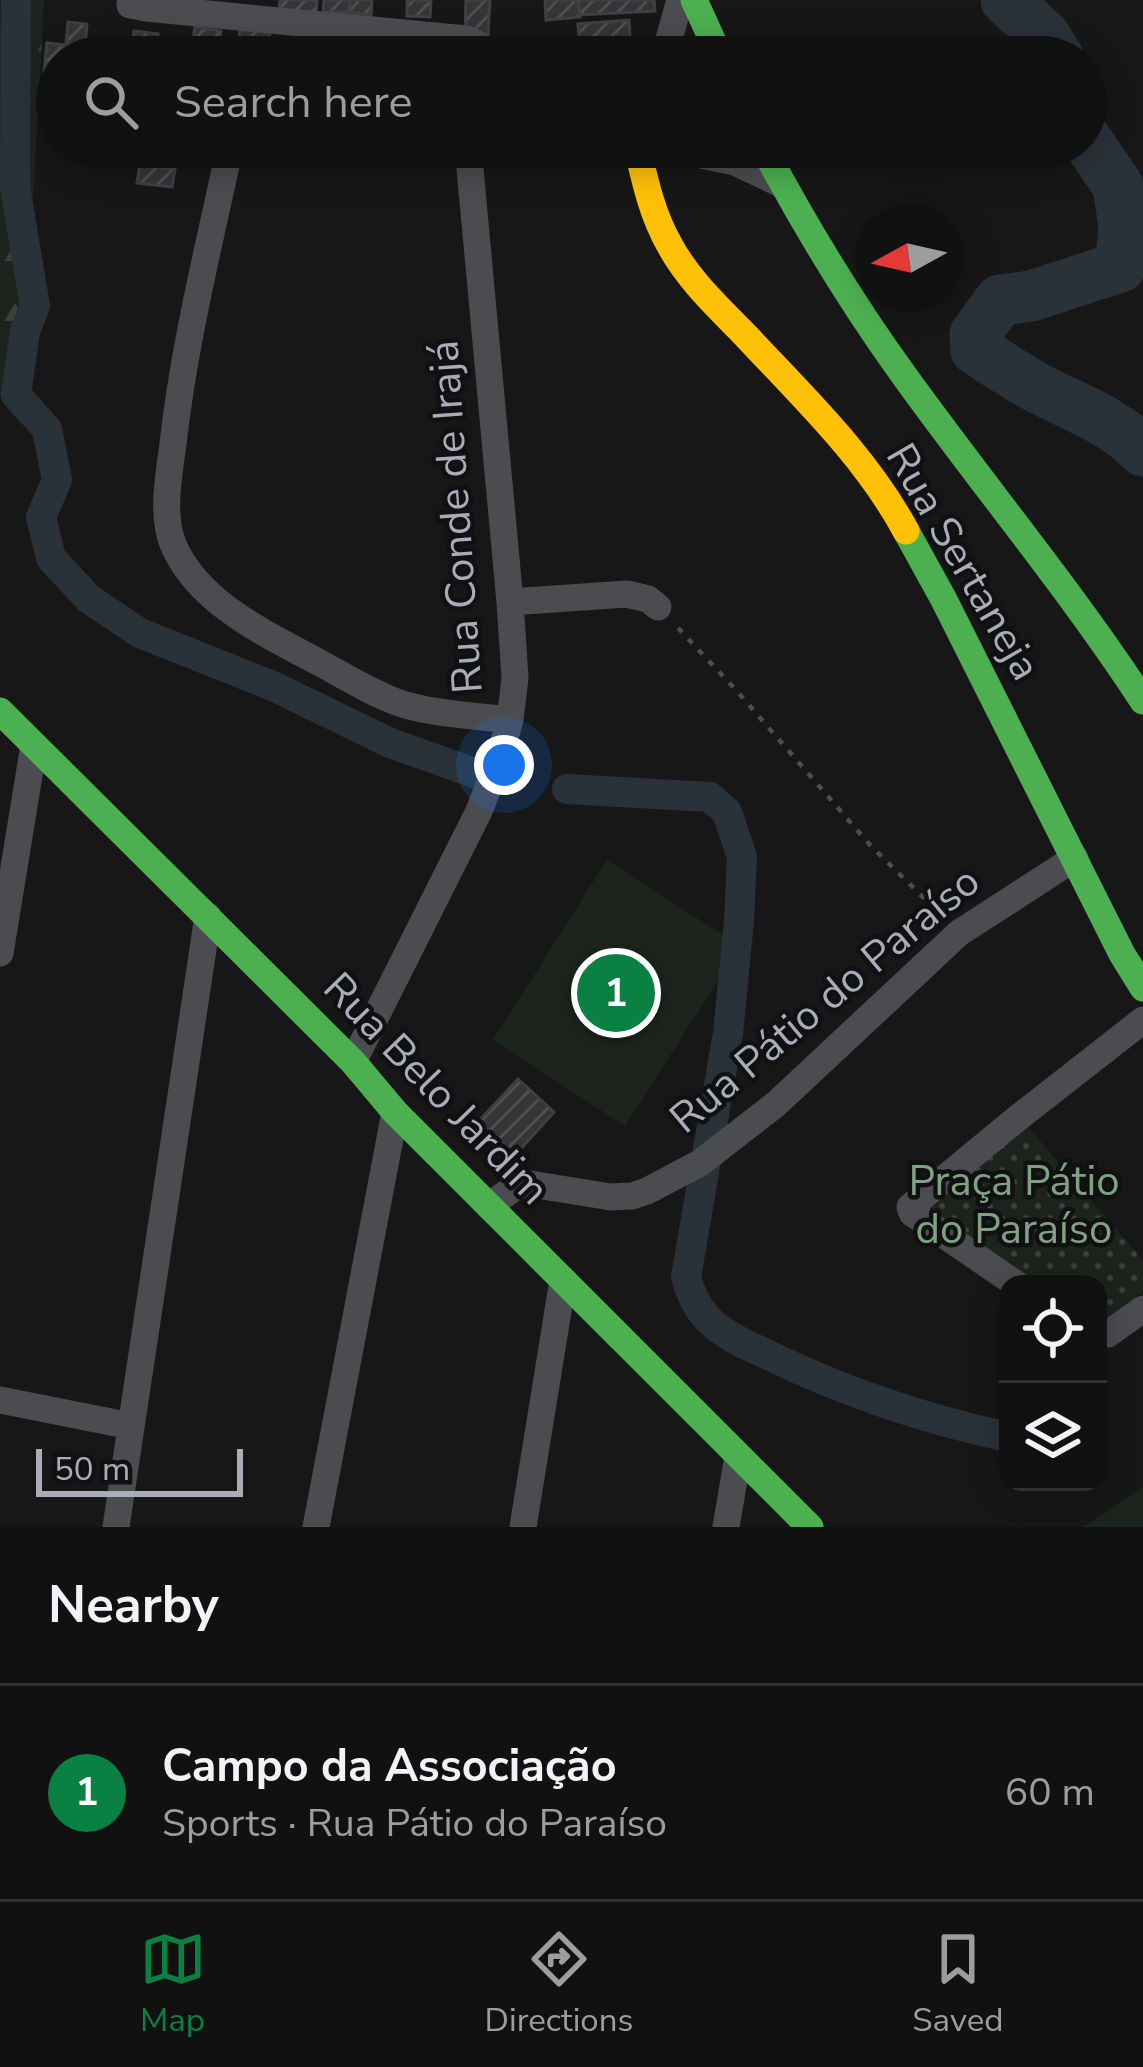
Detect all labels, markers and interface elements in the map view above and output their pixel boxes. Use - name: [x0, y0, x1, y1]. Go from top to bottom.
- search box: [36, 36, 1107, 168]
- icon: search: [78, 69, 144, 135]
- text: Search here: [174, 72, 413, 133]
- north arrow: [855, 204, 963, 312]
- street label: Rua Conde de Irajá: [415, 338, 497, 696]
- street label: Rua Sertaneja: [872, 433, 1054, 691]
- your location: [474, 735, 534, 795]
- street label: Rua Pátio do Paraíso: [658, 853, 992, 1147]
- pin: 1: [577, 948, 655, 1038]
- street label: Rua Belo Jardim: [310, 960, 562, 1218]
- park label: Praça Pátio do Paraíso: [908, 1153, 1120, 1258]
- map controls: [999, 1275, 1107, 1491]
- button: locate: [999, 1275, 1107, 1383]
- button: layers: [999, 1383, 1107, 1491]
- scale bar: [36, 1443, 243, 1496]
- text: 50 m: [54, 1447, 130, 1492]
- text: Nearby: [48, 1570, 219, 1640]
- text: Campo da Associação: [162, 1736, 617, 1797]
- text: 1: [75, 1766, 99, 1819]
- text: 60 m: [1005, 1766, 1095, 1819]
- text: Sports · Rua Pátio do Paraíso: [162, 1797, 667, 1850]
- tab: Map: [140, 1926, 206, 2043]
- tab: Directions: [485, 1926, 633, 2043]
- tab: Saved: [912, 1926, 1003, 2043]

